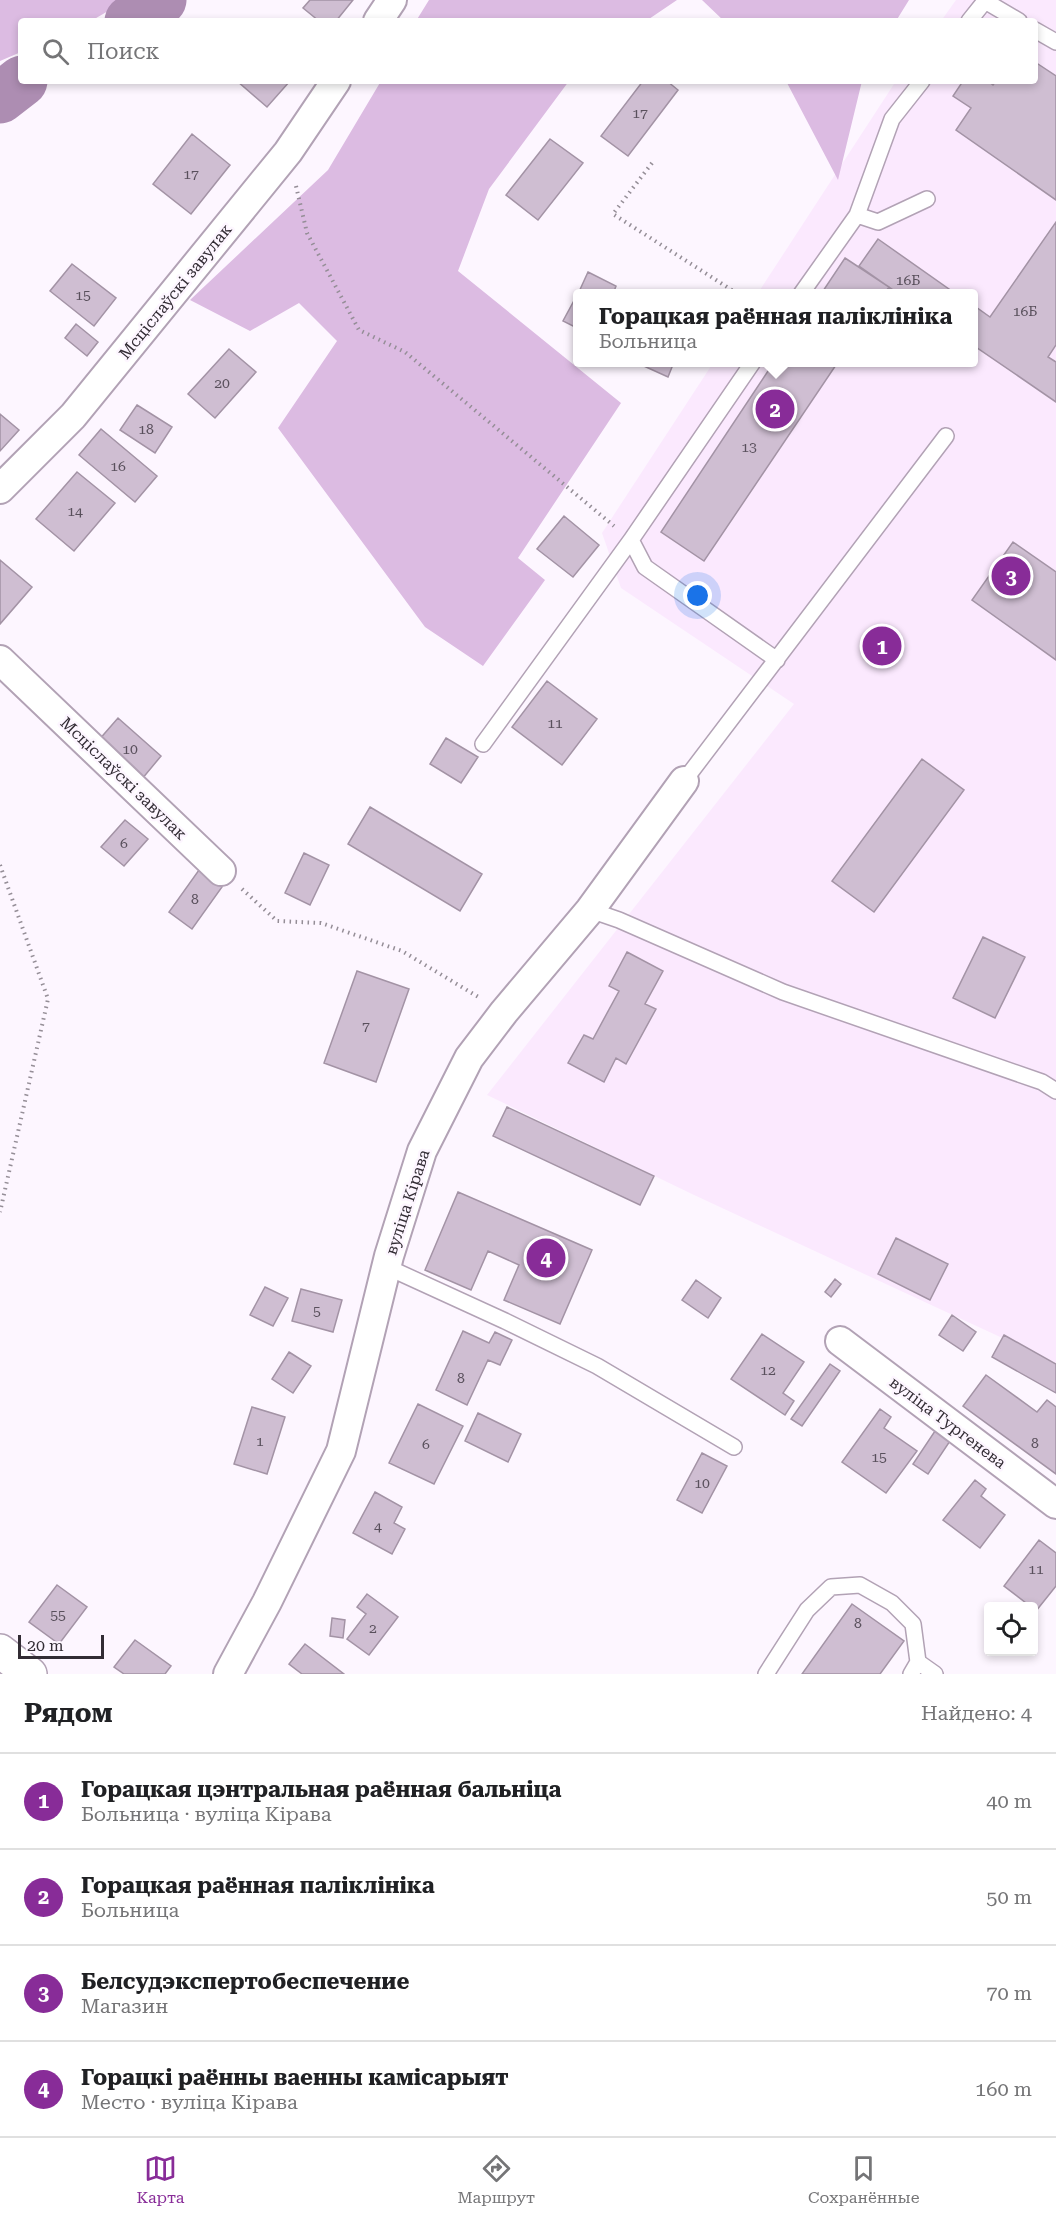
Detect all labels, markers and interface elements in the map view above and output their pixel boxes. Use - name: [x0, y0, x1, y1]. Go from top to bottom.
- search box: [18, 18, 1038, 84]
- icon: search: [39, 35, 72, 68]
- text: Поиск: [87, 39, 159, 64]
- house number: 17: [632, 105, 648, 121]
- house number: 17: [183, 166, 199, 182]
- street label: Мсціслаўскі завулак: [115, 220, 236, 363]
- house number: 16Б: [896, 272, 920, 288]
- house number: 15: [75, 287, 91, 303]
- popup: [573, 289, 978, 367]
- house number: 16Б: [1013, 303, 1037, 319]
- text: Горацкая раённая паліклініка: [599, 304, 952, 329]
- text: Больница: [599, 329, 697, 353]
- house number: 20: [214, 375, 230, 391]
- pin: 2: [756, 386, 794, 432]
- house number: 18: [138, 421, 154, 437]
- house number: 13: [741, 439, 757, 455]
- house number: 16: [110, 458, 126, 474]
- house number: 14: [67, 503, 83, 519]
- pin: 3: [992, 554, 1030, 598]
- your location: [683, 581, 712, 610]
- pin: 1: [862, 624, 902, 668]
- street label: Мсціслаўскі завулак: [57, 713, 191, 844]
- house number: 11: [547, 715, 563, 731]
- house number: 10: [122, 741, 138, 757]
- house number: 6: [120, 835, 128, 851]
- house number: 8: [191, 891, 199, 907]
- house number: 7: [362, 1018, 370, 1034]
- street label: вуліца Кірава: [381, 1147, 434, 1257]
- pin: 4: [526, 1236, 566, 1280]
- house number: 5: [313, 1303, 321, 1319]
- house number: 12: [760, 1362, 776, 1378]
- house number: 8: [457, 1370, 465, 1386]
- street label: вуліца Тургенева: [886, 1372, 1010, 1473]
- house number: 1: [256, 1433, 264, 1449]
- house number: 8: [1031, 1435, 1039, 1451]
- house number: 6: [422, 1436, 430, 1452]
- house number: 15: [871, 1449, 887, 1465]
- house number: 10: [694, 1475, 710, 1491]
- house number: 4: [374, 1518, 382, 1534]
- house number: 11: [1028, 1561, 1044, 1577]
- map controls: [984, 1602, 1038, 1656]
- button: locate: [984, 1602, 1038, 1656]
- house number: 55: [50, 1607, 66, 1623]
- house number: 8: [854, 1615, 862, 1631]
- house number: 2: [369, 1620, 377, 1636]
- scale bar: [18, 1632, 104, 1660]
- text: 20 m: [27, 1636, 64, 1655]
- text: Рядом: [24, 1698, 113, 1728]
- text: Найдено: 4: [921, 1701, 1032, 1725]
- text: Горацкая цэнтральная раённая бальніца: [81, 1777, 561, 1802]
- text: 1: [38, 1789, 49, 1813]
- text: 40 m: [986, 1789, 1032, 1813]
- text: Больница · вуліца Кірава: [81, 1802, 332, 1826]
- text: Горацкая раённая паліклініка: [81, 1873, 435, 1898]
- text: 2: [38, 1885, 49, 1909]
- text: 50 m: [986, 1885, 1032, 1909]
- text: Больница: [81, 1898, 179, 1922]
- text: Белсудэкспертобеспечение: [81, 1969, 409, 1994]
- text: 3: [38, 1981, 49, 2005]
- text: 70 m: [986, 1981, 1032, 2005]
- text: Магазин: [81, 1994, 168, 2018]
- text: Горацкі раённы ваенны камісарыят: [81, 2065, 509, 2090]
- text: 4: [38, 2077, 49, 2101]
- text: 160 m: [975, 2077, 1032, 2101]
- text: Место · вуліца Кірава: [81, 2090, 298, 2114]
- tab: Карта: [137, 2152, 184, 2207]
- tab: Маршрут: [458, 2152, 535, 2207]
- tab: Сохранённые: [808, 2152, 919, 2207]

